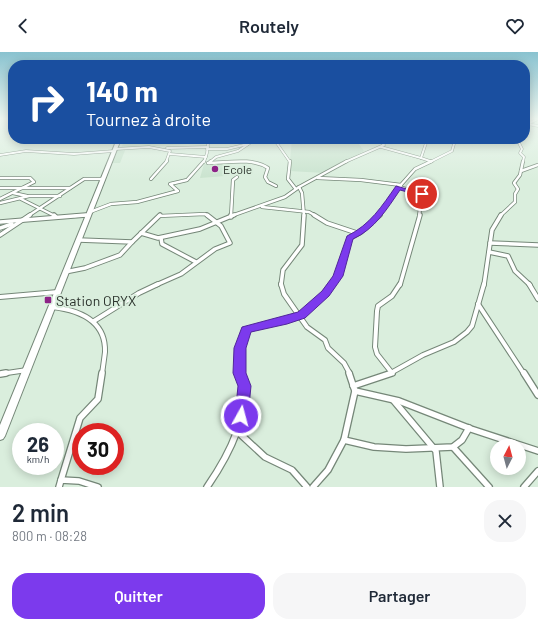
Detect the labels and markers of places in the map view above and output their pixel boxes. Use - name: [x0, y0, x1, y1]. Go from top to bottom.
- place label: Ecole: [223, 162, 252, 176]
- marker: Ecole: [210, 164, 220, 174]
- pin: [405, 177, 439, 211]
- place label: Station ORYX: [56, 292, 136, 309]
- marker: Station ORYX: [43, 295, 53, 305]

